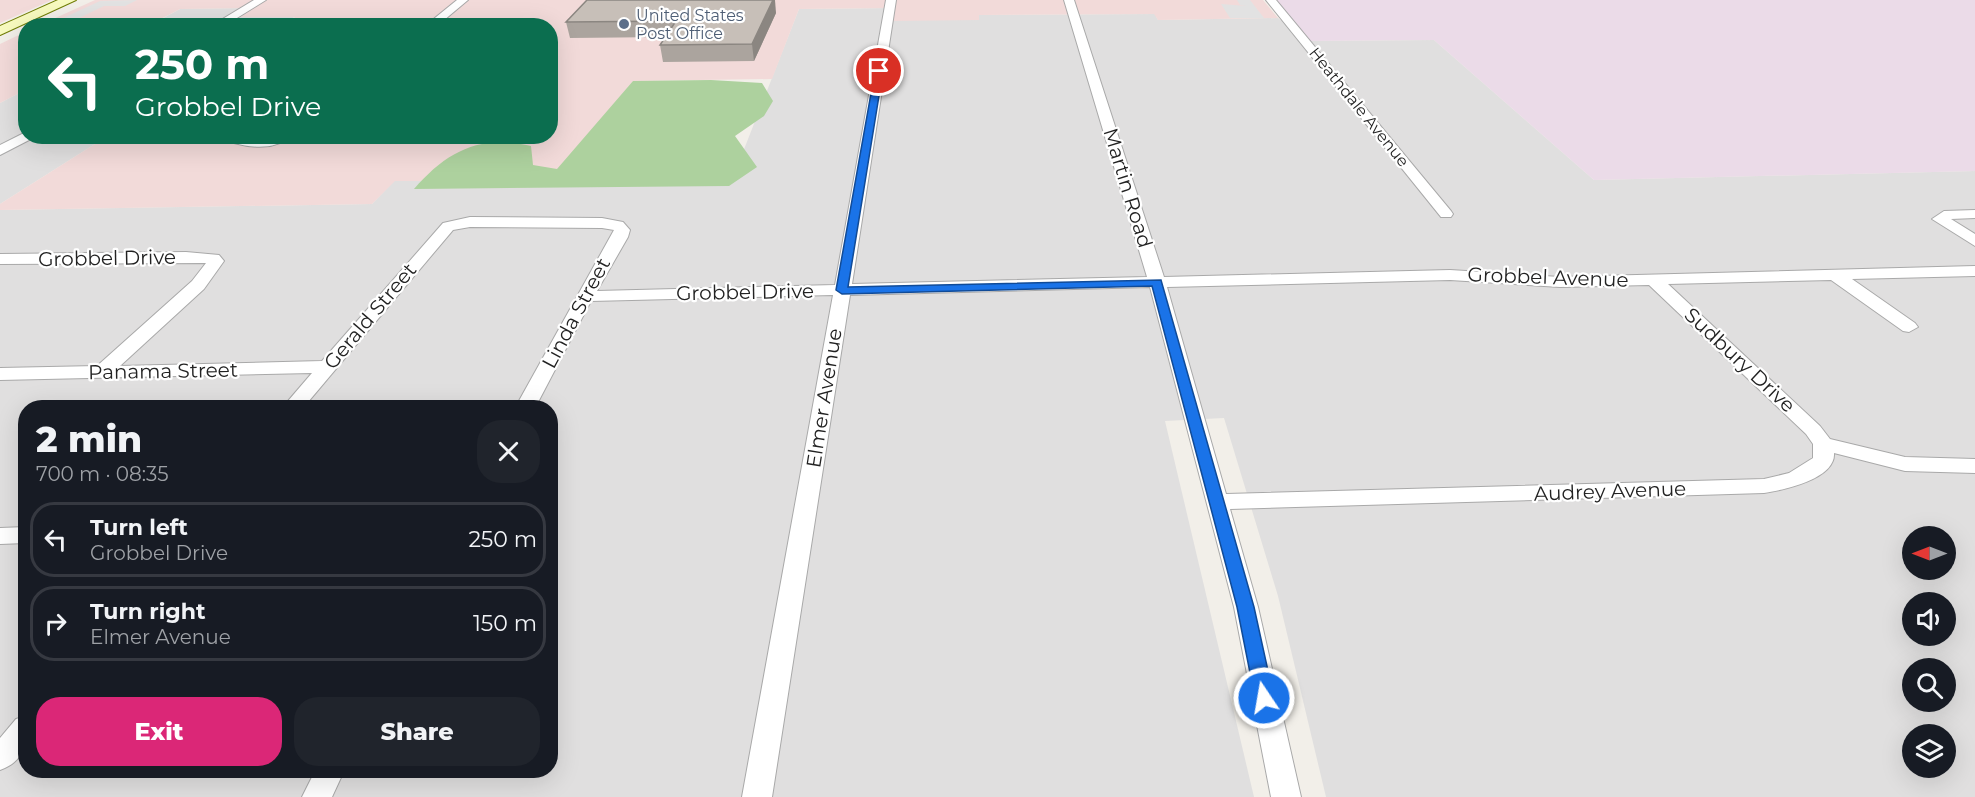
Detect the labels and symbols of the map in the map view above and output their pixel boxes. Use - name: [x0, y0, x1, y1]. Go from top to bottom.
- place label: United States Post Office: [636, 6, 744, 43]
- marker: United States Post Office: [617, 17, 631, 31]
- street label: Heathdale Avenue: [1305, 44, 1413, 170]
- pin: [853, 45, 904, 96]
- street label: Martin Road: [1098, 125, 1158, 251]
- street label: Grobbel Drive: [38, 245, 176, 271]
- street label: Linda Street: [537, 254, 615, 372]
- street label: Gerald Street: [319, 258, 421, 374]
- street label: Grobbel Avenue: [1467, 262, 1629, 292]
- street label: Grobbel Drive: [676, 279, 814, 305]
- street label: Sudbury Drive: [1680, 303, 1800, 417]
- street label: Elmer Avenue: [801, 327, 847, 469]
- street label: Panama Street: [88, 358, 238, 384]
- street label: Audrey Avenue: [1533, 476, 1687, 506]
- north arrow: [1902, 526, 1956, 580]
- position arrow: [1232, 666, 1296, 730]

